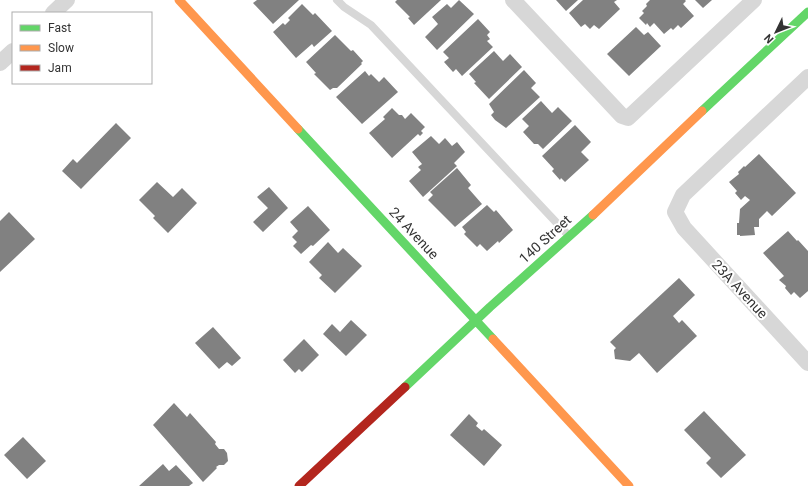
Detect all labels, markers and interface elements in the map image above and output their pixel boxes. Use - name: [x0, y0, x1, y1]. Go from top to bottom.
- legend: [12, 12, 152, 84]
- north arrow: [756, 12, 796, 52]
- text: Fast: [48, 21, 71, 35]
- text: N: [761, 31, 776, 46]
- text: Slow: [48, 41, 74, 55]
- text: Jam: [48, 61, 72, 75]
- street label: 24 Avenue: [386, 204, 442, 262]
- street label: 140 Street: [516, 211, 574, 266]
- street label: 23A Avenue: [709, 256, 771, 322]

